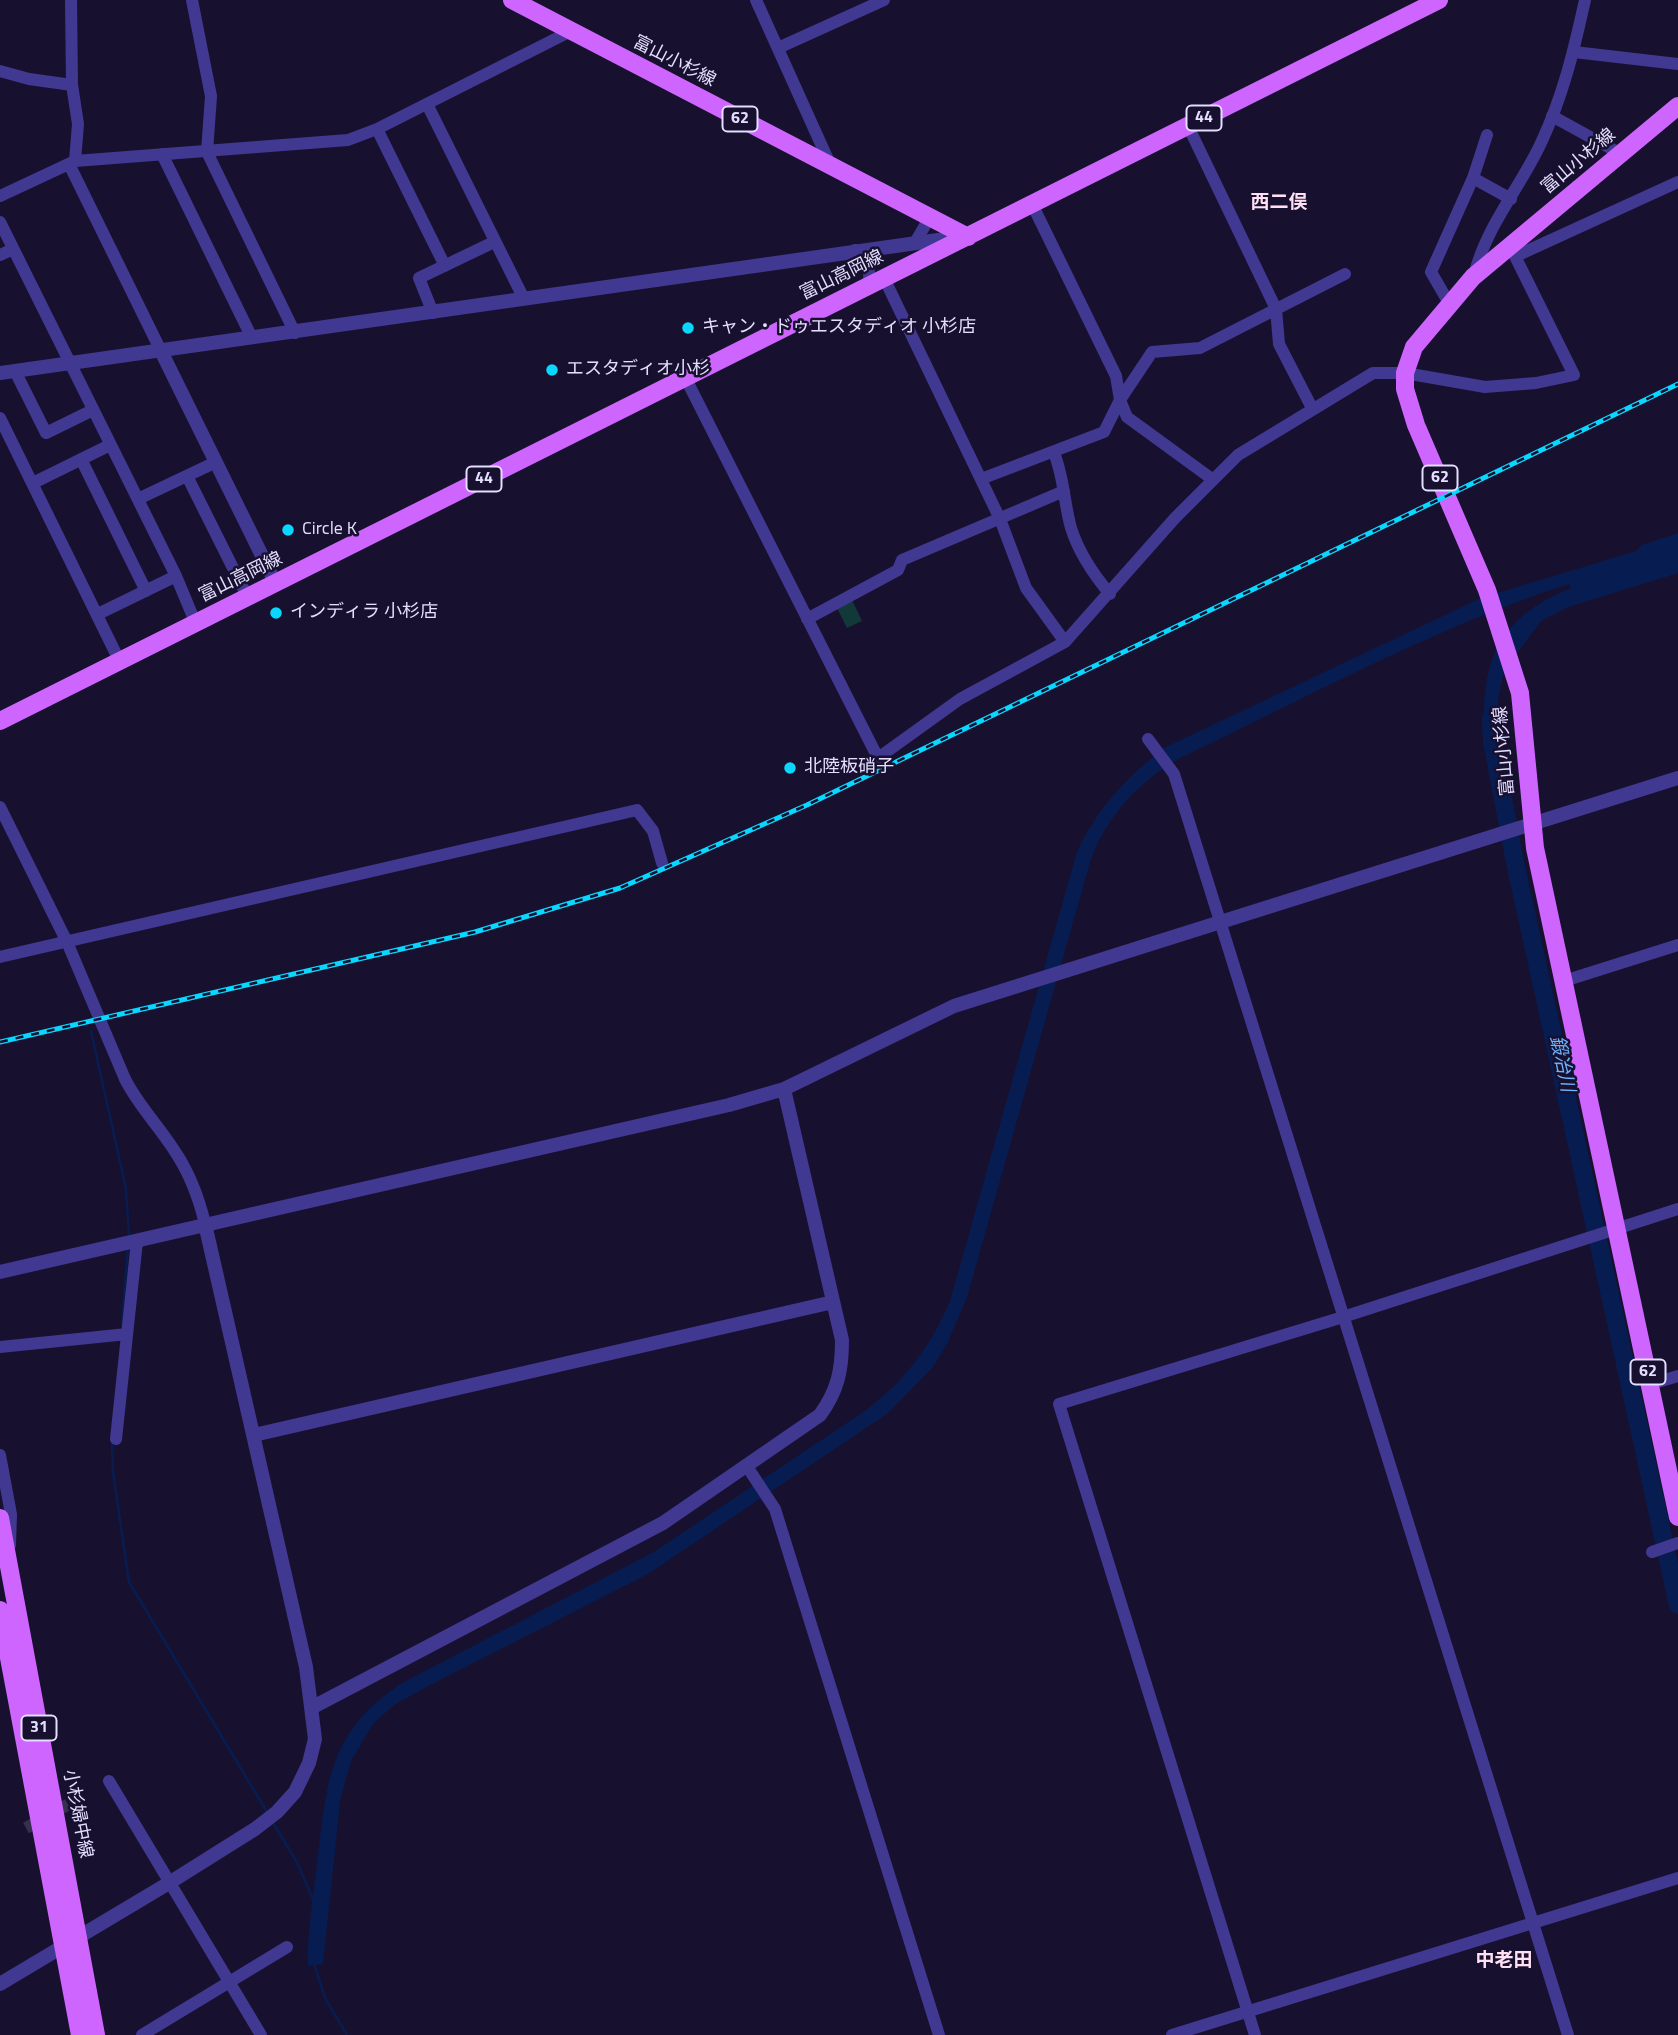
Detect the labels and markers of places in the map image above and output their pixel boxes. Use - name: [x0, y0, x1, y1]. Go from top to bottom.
- place label: キャン・ドゥエスタディオ 小杉店: [702, 317, 976, 339]
- marker: キャン・ドゥエスタディオ 小杉店: [680, 320, 696, 336]
- place label: エスタディオ小杉: [566, 359, 710, 381]
- marker: エスタディオ小杉: [544, 362, 560, 378]
- place label: Circle K: [302, 519, 357, 541]
- marker: Circle K: [280, 522, 296, 538]
- place label: インディラ 小杉店: [290, 602, 438, 624]
- marker: インディラ 小杉店: [268, 605, 284, 621]
- place label: 北陸板硝子: [804, 757, 894, 779]
- marker: 北陸板硝子: [782, 760, 798, 776]

